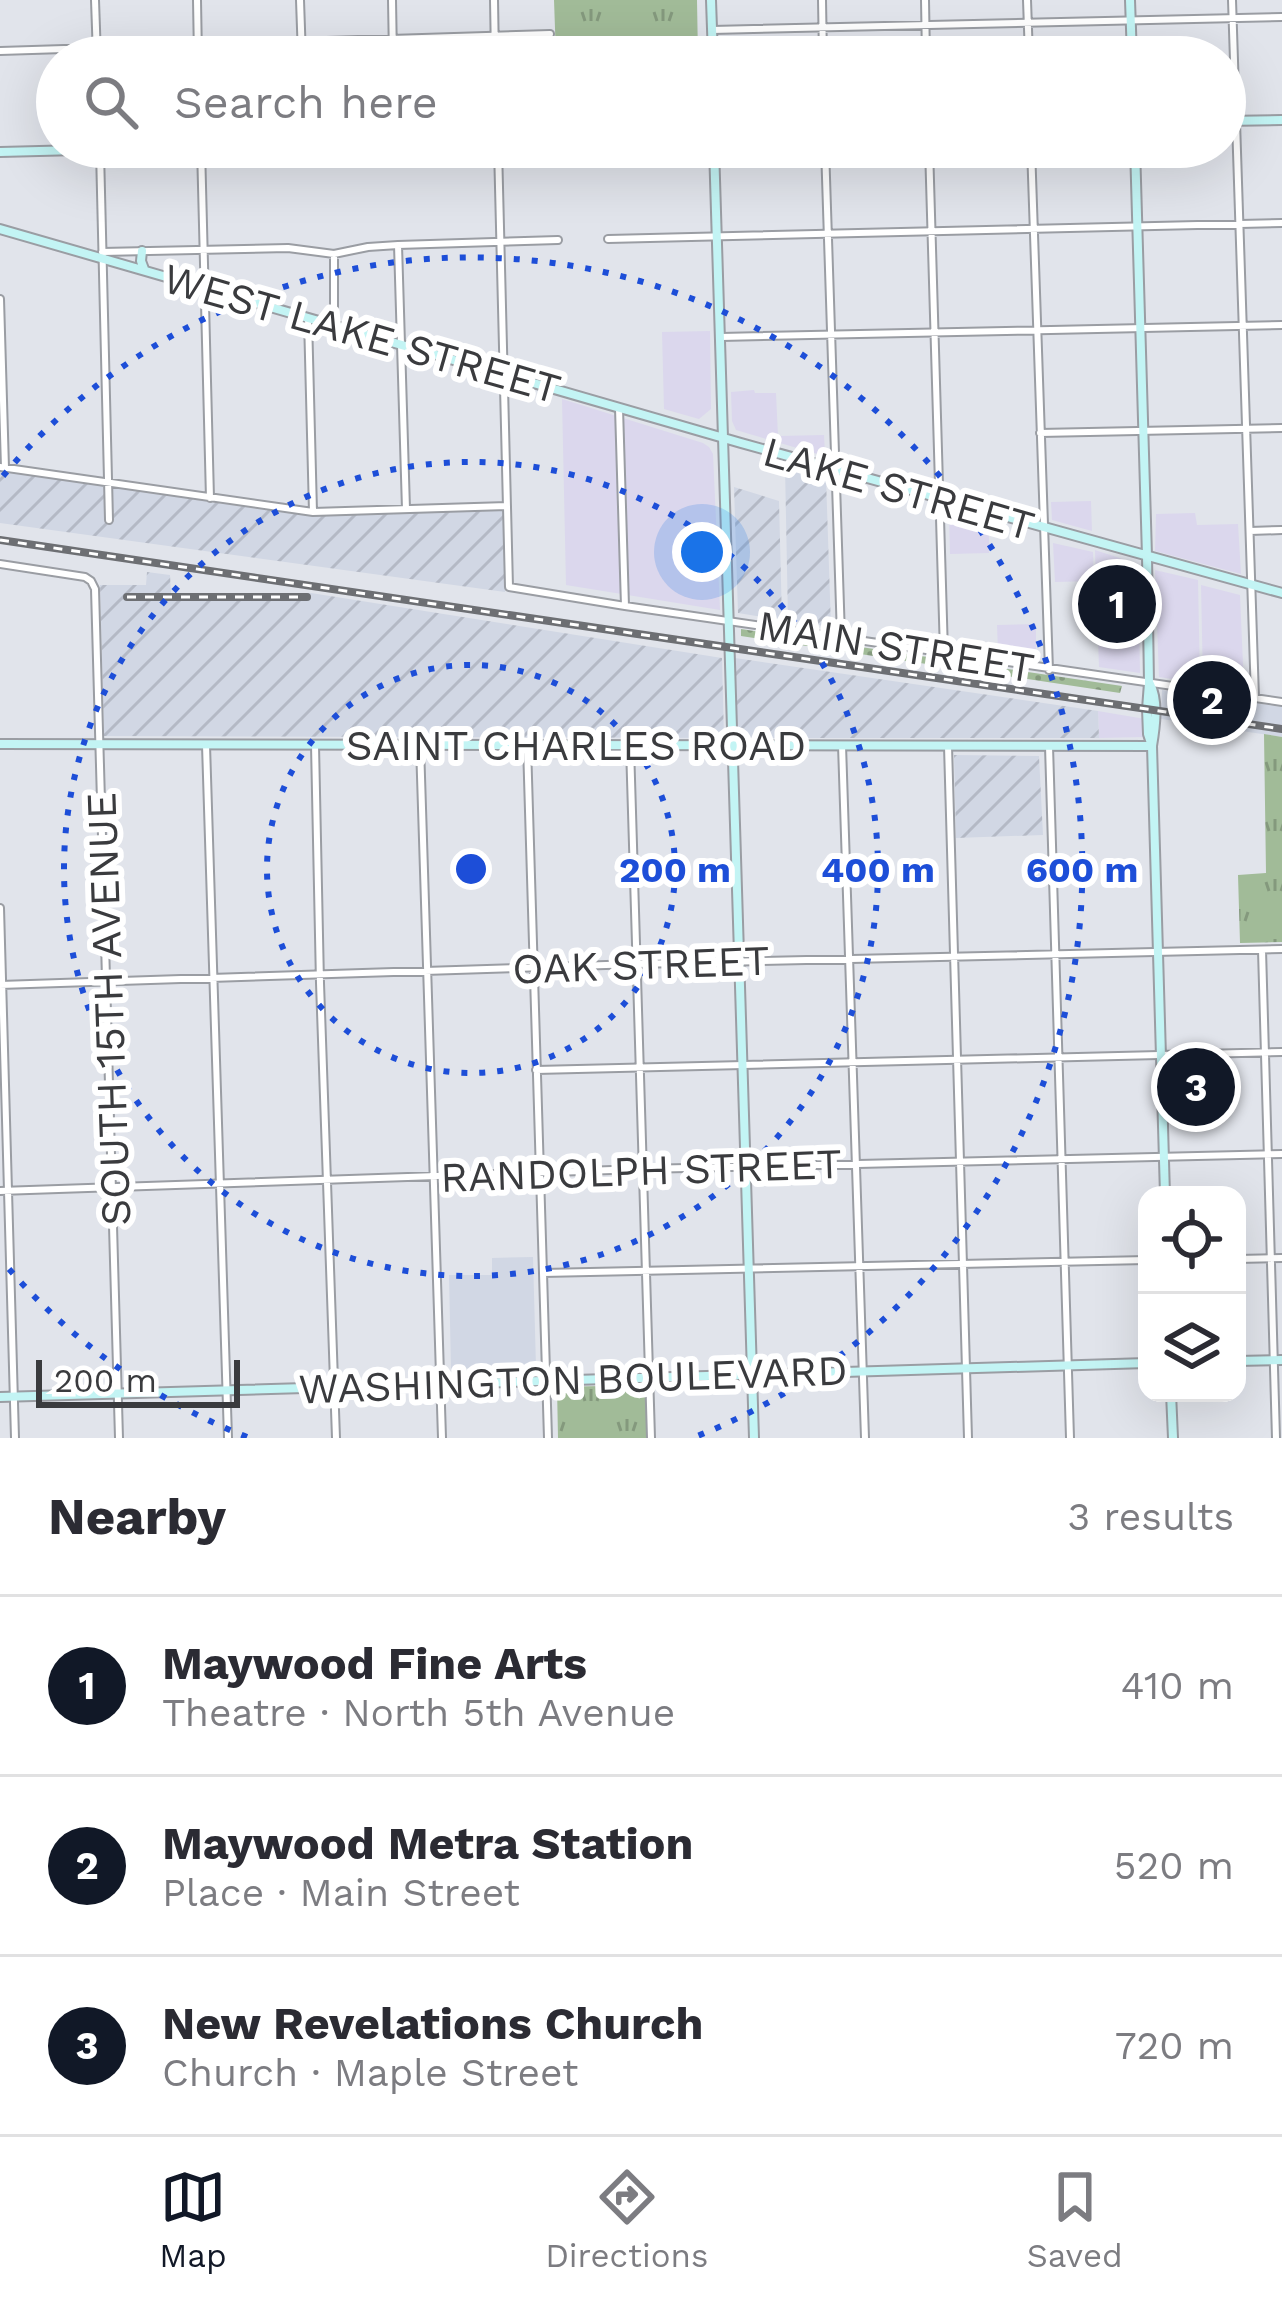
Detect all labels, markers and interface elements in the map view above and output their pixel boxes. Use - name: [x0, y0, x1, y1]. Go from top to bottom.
- search box: [36, 36, 1246, 168]
- icon: search: [78, 69, 144, 135]
- text: Search here: [174, 76, 438, 129]
- street label: WEST LAKE STREET: [158, 253, 566, 414]
- street label: LAKE STREET: [758, 426, 1040, 551]
- your location: [672, 522, 732, 582]
- pin: 1: [1078, 559, 1156, 649]
- street label: MAIN STREET: [754, 600, 1038, 693]
- pin: 2: [1173, 655, 1251, 745]
- street label: SAINT CHARLES ROAD: [346, 721, 806, 770]
- street label: SOUTH 15TH AVENUE: [76, 791, 141, 1227]
- centre of rings: [450, 848, 492, 890]
- text: 200 m: [619, 849, 731, 891]
- text: 400 m: [821, 849, 935, 891]
- text: 600 m: [1026, 849, 1138, 891]
- street label: OAK STREET: [512, 936, 771, 993]
- pin: 3: [1157, 1042, 1235, 1132]
- street label: RANDOLPH STREET: [439, 1139, 843, 1202]
- map controls: [1138, 1186, 1246, 1402]
- button: locate: [1138, 1186, 1246, 1294]
- button: layers: [1138, 1294, 1246, 1402]
- street label: WASHINGTON BOULEVARD: [298, 1345, 848, 1414]
- scale bar: [36, 1354, 240, 1407]
- text: 200 m: [54, 1361, 157, 1400]
- text: Nearby: [48, 1487, 226, 1546]
- text: 3 results: [1068, 1494, 1234, 1539]
- text: Maywood Fine Arts: [162, 1637, 587, 1690]
- text: 1: [79, 1663, 95, 1708]
- text: 410 m: [1121, 1663, 1234, 1708]
- text: Theatre · North 5th Avenue: [162, 1690, 675, 1735]
- text: Maywood Metra Station: [162, 1817, 693, 1870]
- text: 2: [75, 1843, 99, 1888]
- text: 520 m: [1114, 1843, 1234, 1888]
- text: Place · Main Street: [162, 1870, 520, 1915]
- text: New Revelations Church: [162, 1997, 704, 2050]
- text: 3: [75, 2023, 99, 2068]
- text: 720 m: [1115, 2023, 1234, 2068]
- text: Church · Maple Street: [162, 2050, 578, 2095]
- tab: Map: [159, 2164, 227, 2275]
- tab: Directions: [545, 2164, 708, 2275]
- tab: Saved: [1027, 2164, 1123, 2275]

